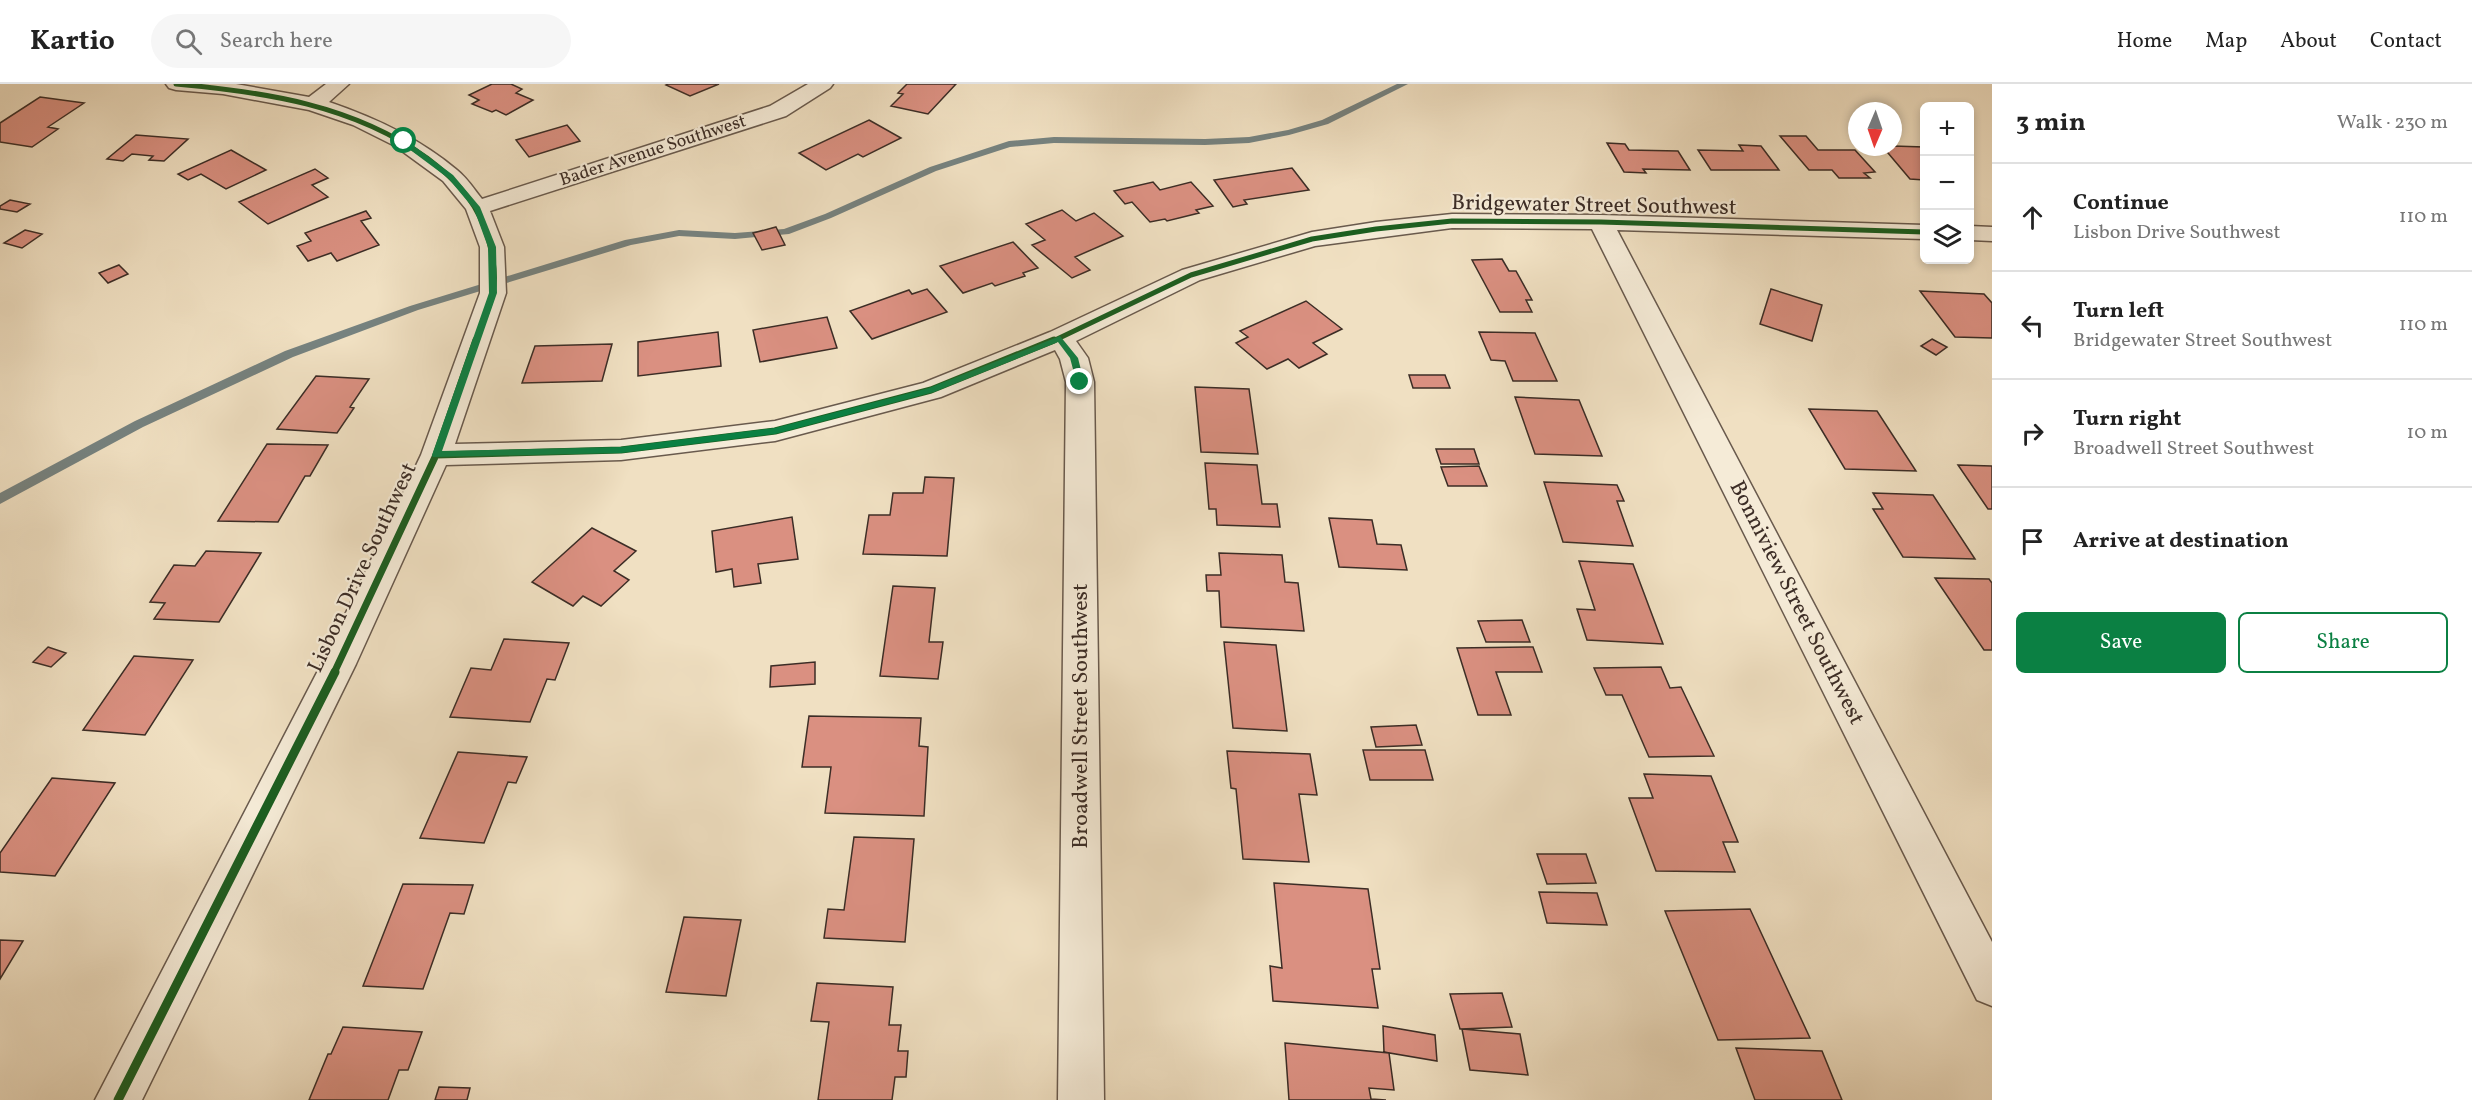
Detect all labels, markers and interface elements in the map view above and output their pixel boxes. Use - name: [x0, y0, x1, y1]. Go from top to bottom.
- search box: [151, 14, 571, 68]
- text: Kartio: [30, 22, 115, 61]
- icon: search: [172, 25, 205, 58]
- text: Search here: [220, 26, 333, 57]
- text: Home: [2117, 27, 2172, 56]
- text: Map: [2205, 27, 2247, 56]
- text: About: [2280, 27, 2337, 56]
- text: Contact: [2370, 27, 2442, 56]
- north arrow: [1848, 102, 1902, 156]
- map controls: [1920, 102, 1974, 264]
- button: +: [1920, 102, 1974, 156]
- text: 3 min: [2016, 105, 2086, 141]
- street label: Bader Avenue Southwest: [557, 109, 749, 193]
- text: Walk · 230 m: [2337, 109, 2448, 137]
- route start: [390, 127, 416, 153]
- button: −: [1920, 156, 1974, 210]
- street label: Bridgewater Street Southwest: [1451, 188, 1737, 224]
- text: Continue: [2073, 188, 2169, 219]
- icon: ahead: [2016, 201, 2049, 234]
- text: 110 m: [2399, 203, 2448, 231]
- button: layers: [1920, 210, 1974, 264]
- text: Lisbon Drive Southwest: [2073, 219, 2281, 247]
- text: Turn left: [2073, 296, 2164, 327]
- icon: left: [2016, 309, 2049, 342]
- text: 110 m: [2399, 311, 2448, 339]
- text: Bridgewater Street Southwest: [2073, 327, 2332, 355]
- route end: [1066, 368, 1092, 394]
- text: Turn right: [2073, 404, 2181, 435]
- icon: right: [2016, 417, 2049, 450]
- text: 10 m: [2407, 419, 2448, 447]
- text: Broadwell Street Southwest: [2073, 435, 2314, 463]
- street label: Lisbon Drive Southwest: [301, 458, 425, 678]
- street label: Bonniview Street Southwest: [1721, 476, 1871, 731]
- icon: arrive: [2016, 525, 2049, 558]
- text: Arrive at destination: [2073, 526, 2289, 557]
- street label: Broadwell Street Southwest: [1066, 583, 1097, 849]
- button: Save: [2016, 612, 2226, 673]
- button: Share: [2238, 612, 2448, 673]

